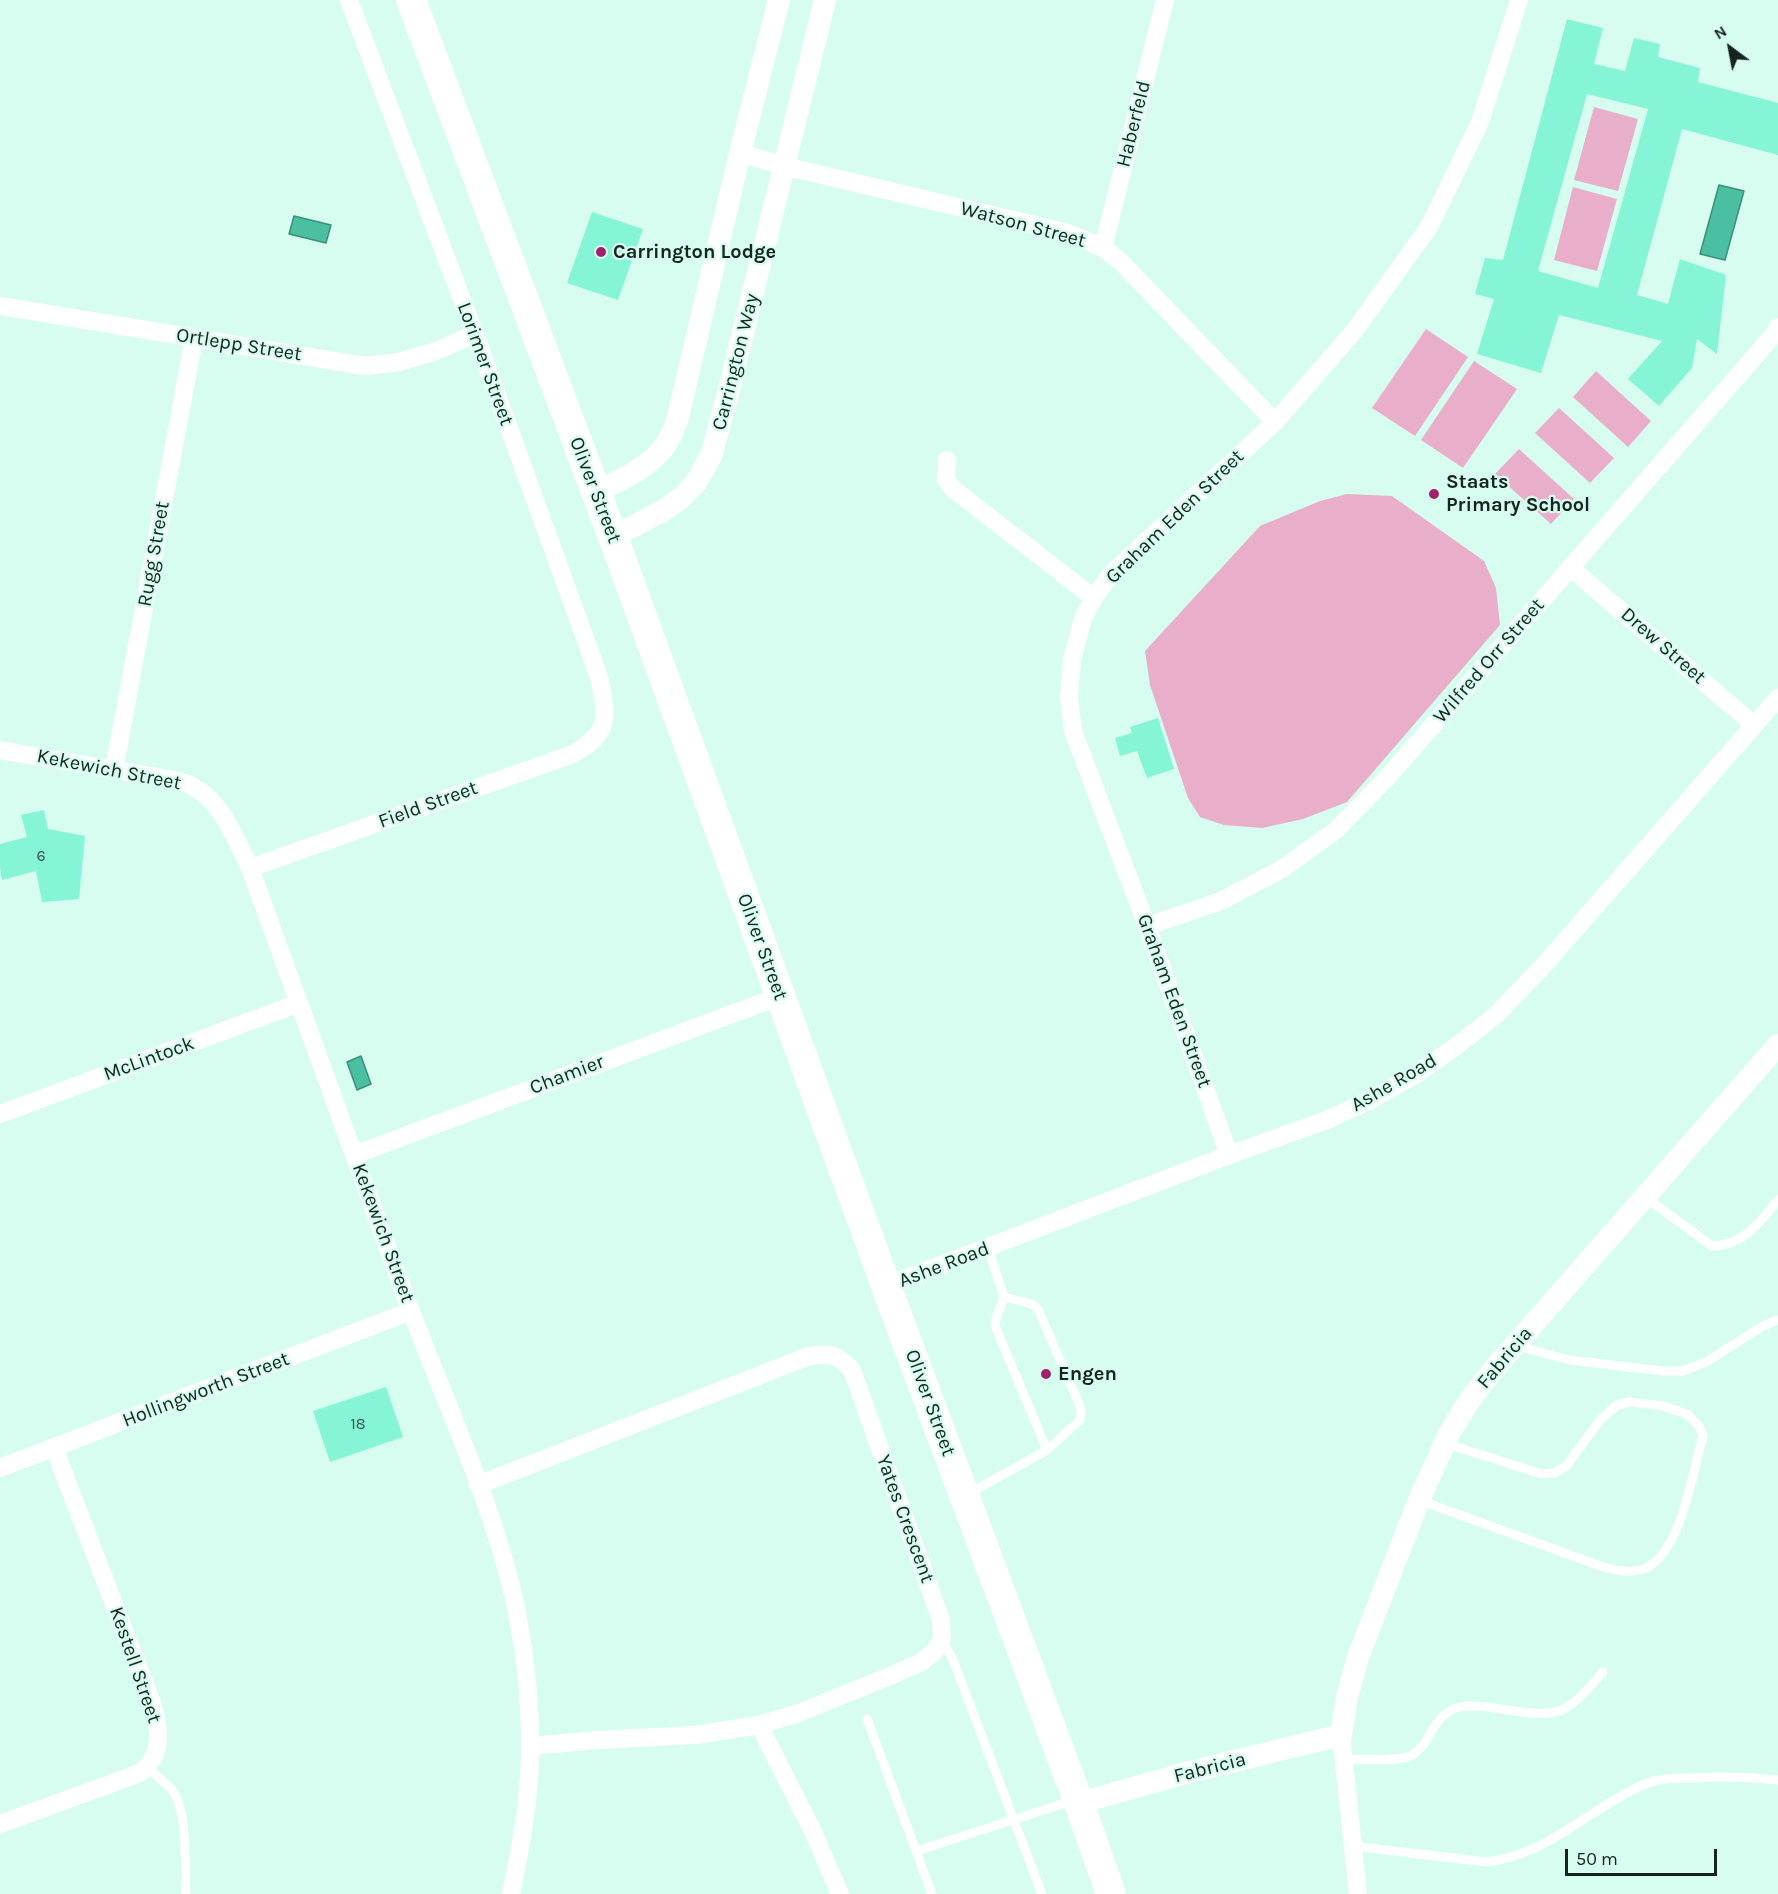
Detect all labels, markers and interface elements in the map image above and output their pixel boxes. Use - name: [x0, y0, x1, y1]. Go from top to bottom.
- north arrow: [1700, 18, 1760, 78]
- text: N: [1710, 21, 1730, 43]
- street label: Haberfeld: [1112, 78, 1156, 170]
- street label: Watson Street: [958, 197, 1088, 253]
- place label: Carrington Lodge: [613, 240, 776, 264]
- marker: Carrington Lodge: [594, 245, 608, 259]
- street label: Carrington Way: [707, 291, 765, 433]
- street label: Lorimer Street: [452, 299, 518, 429]
- street label: Ortlepp Street: [175, 323, 303, 367]
- street label: Oliver Street: [564, 434, 626, 546]
- street label: Graham Eden Street: [1101, 445, 1249, 589]
- place label: Staats Primary School: [1446, 470, 1590, 517]
- marker: Staats Primary School: [1427, 487, 1441, 501]
- street label: Rugg Street: [133, 499, 175, 609]
- street label: Wilfred Orr Street: [1428, 594, 1550, 728]
- street label: Drew Street: [1616, 603, 1710, 689]
- street label: Kekewich Street: [35, 744, 183, 796]
- street label: Field Street: [375, 776, 481, 834]
- house number: 6: [36, 846, 46, 866]
- street label: Oliver Street: [732, 890, 792, 1004]
- street label: Graham Eden Street: [1131, 911, 1217, 1091]
- street label: McLintock: [100, 1032, 198, 1086]
- street label: Ashe Road: [1347, 1049, 1441, 1117]
- street label: Chamier: [527, 1050, 607, 1100]
- street label: Kekewich Street: [347, 1160, 419, 1306]
- street label: Ashe Road: [895, 1237, 993, 1293]
- street label: Fabricia: [1472, 1322, 1538, 1394]
- street label: Oliver Street: [900, 1346, 960, 1460]
- street label: Hollingworth Street: [119, 1347, 293, 1433]
- place label: Engen: [1058, 1362, 1117, 1386]
- marker: Engen: [1039, 1367, 1053, 1381]
- house number: 18: [350, 1414, 366, 1434]
- street label: Yates Crescent: [871, 1452, 939, 1586]
- street label: Kestell Street: [104, 1604, 166, 1726]
- street label: Fabricia: [1172, 1747, 1248, 1789]
- scale bar: [1568, 1837, 1720, 1875]
- text: 50 m: [1576, 1848, 1618, 1870]

